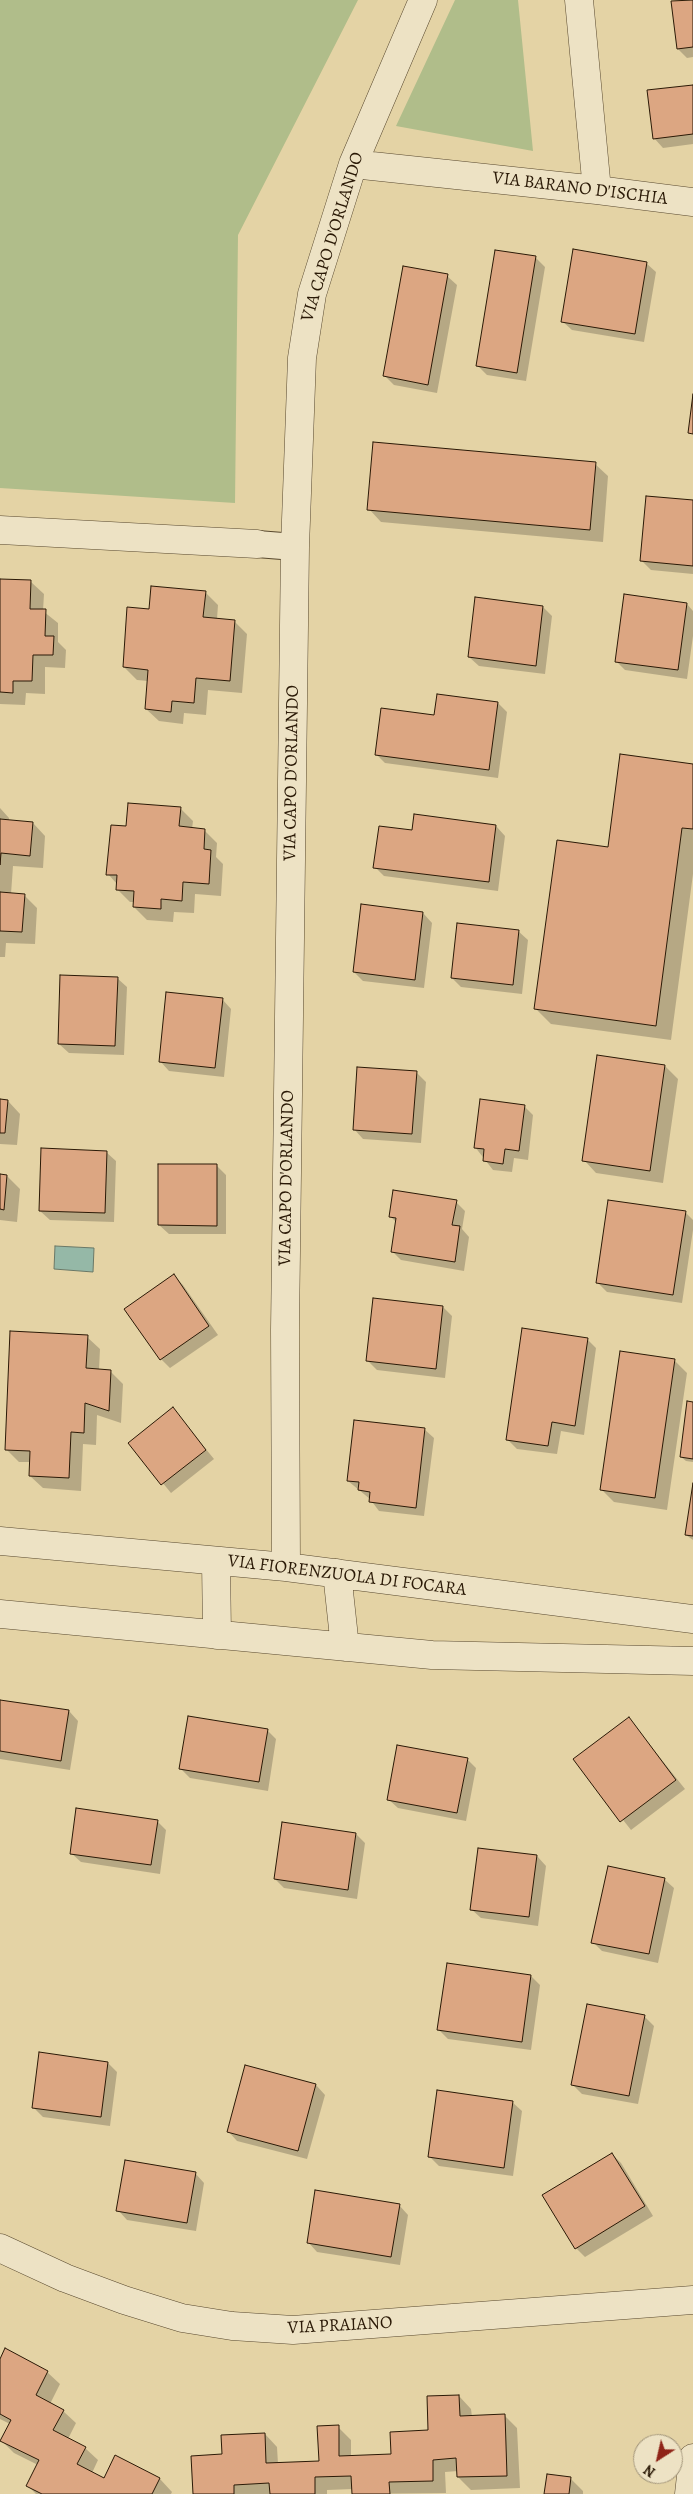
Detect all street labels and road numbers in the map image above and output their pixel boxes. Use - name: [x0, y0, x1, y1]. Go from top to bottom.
- street label: VIA CAPO D'ORLANDO: [297, 150, 369, 324]
- street label: VIA BARANO D'ISCHIA: [491, 168, 669, 210]
- street label: VIA CAPO D'ORLANDO: [280, 685, 304, 861]
- street label: VIA CAPO D'ORLANDO: [275, 1090, 299, 1266]
- street label: VIA FIORENZUOLA DI FOCARA: [226, 1551, 468, 1601]
- street label: VIA PRAIANO: [287, 2312, 393, 2340]

